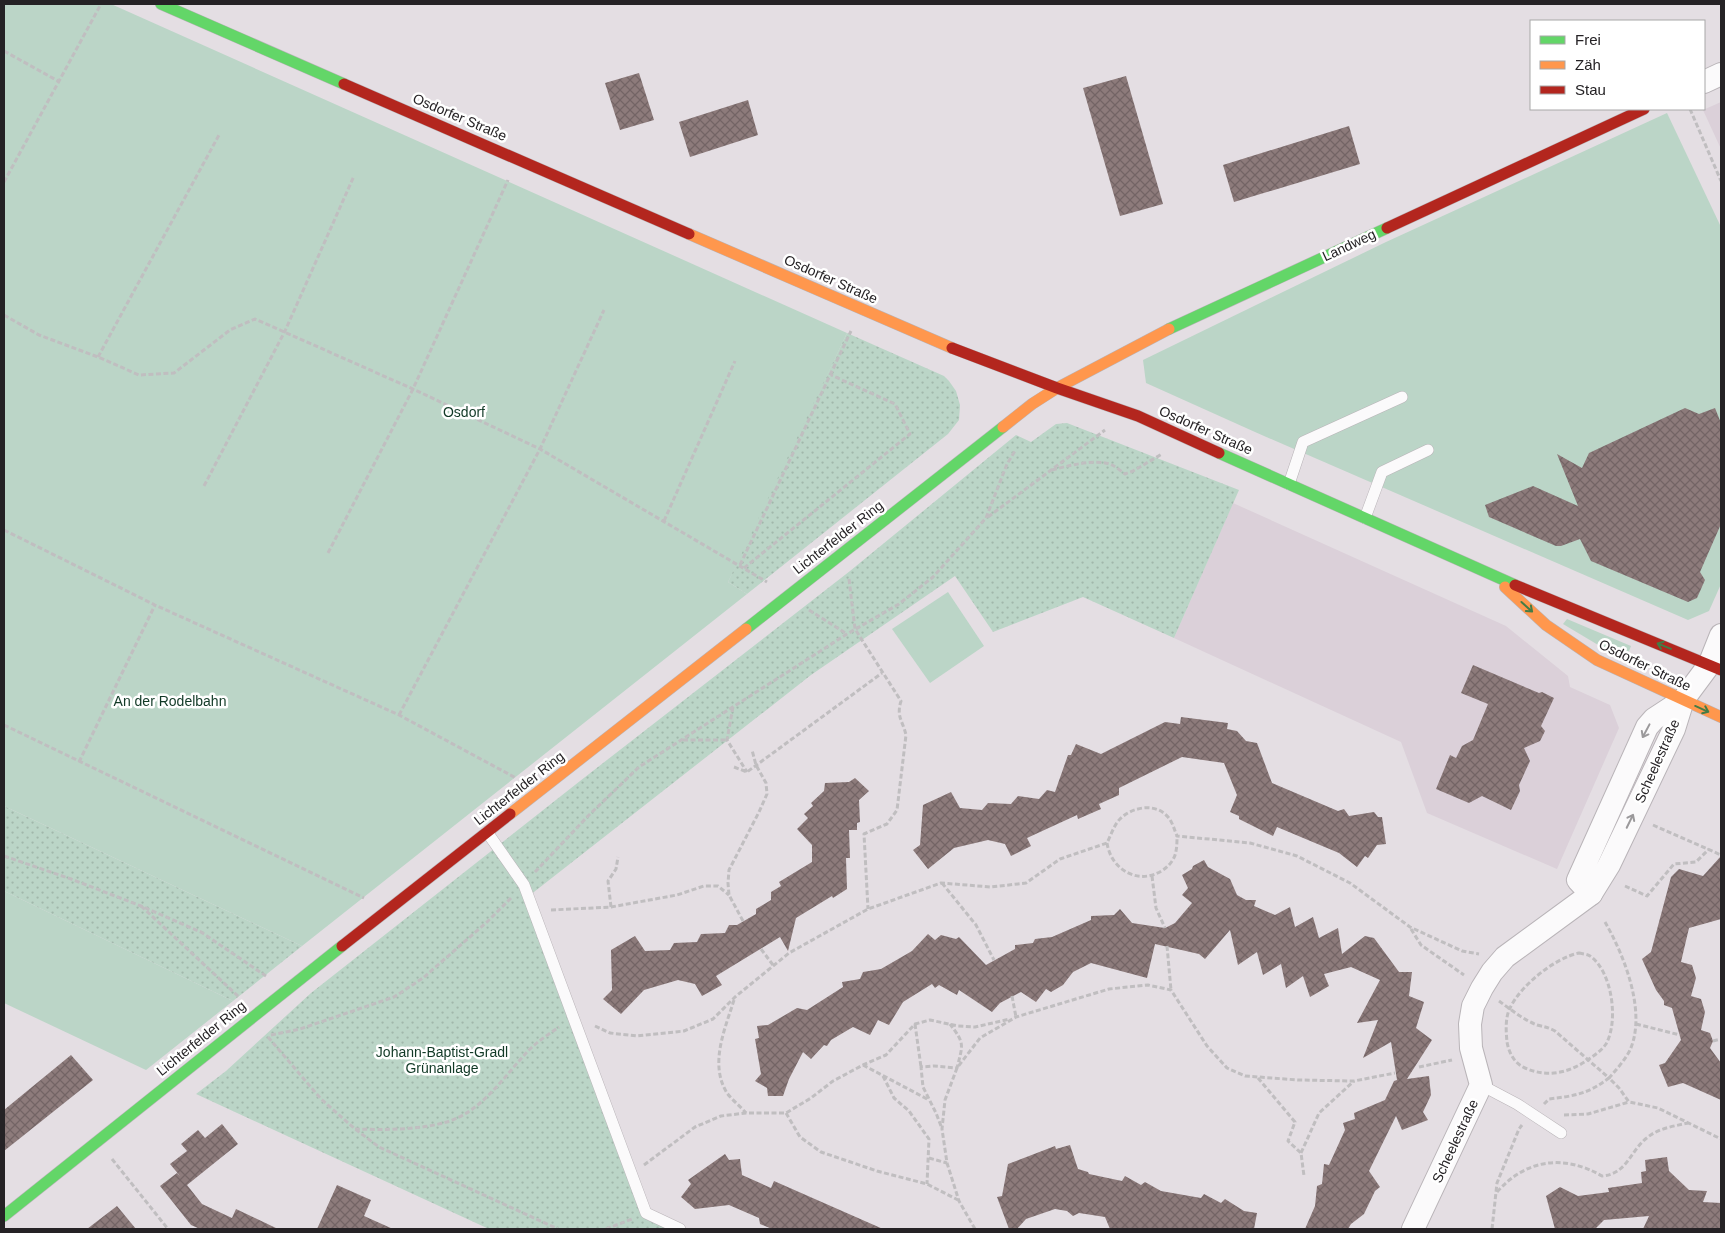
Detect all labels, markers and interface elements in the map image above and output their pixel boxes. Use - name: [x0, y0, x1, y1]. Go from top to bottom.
- legend: [1530, 20, 1705, 110]
- text: Frei: [1575, 31, 1601, 48]
- text: Zäh: [1575, 56, 1601, 73]
- text: Stau: [1575, 81, 1606, 98]
- street label: Osdorfer Straße: [411, 90, 510, 144]
- street label: Landweg: [1320, 226, 1378, 264]
- street label: Osdorfer Straße: [782, 251, 880, 307]
- street label: Osdorfer Straße: [1157, 402, 1255, 458]
- park label: Osdorf: [443, 404, 485, 420]
- street label: Lichterfelder Ring: [790, 497, 886, 577]
- one-way arrow: [1521, 601, 1534, 613]
- street label: Osdorfer Straße: [1596, 636, 1694, 694]
- one-way arrow: [1657, 640, 1672, 650]
- park label: An der Rodelbahn: [114, 693, 226, 709]
- one-way arrow: [1694, 704, 1709, 714]
- street label: Scheelestraße: [1631, 716, 1683, 805]
- one-way arrow: [1641, 723, 1650, 738]
- street label: Lichterfelder Ring: [471, 748, 567, 828]
- one-way arrow: [1626, 814, 1635, 829]
- street label: Lichterfelder Ring: [153, 997, 249, 1079]
- park label: Johann-Baptist-Gradl Grünanlage: [376, 1044, 508, 1076]
- street label: Scheelestraße: [1429, 1097, 1481, 1185]

